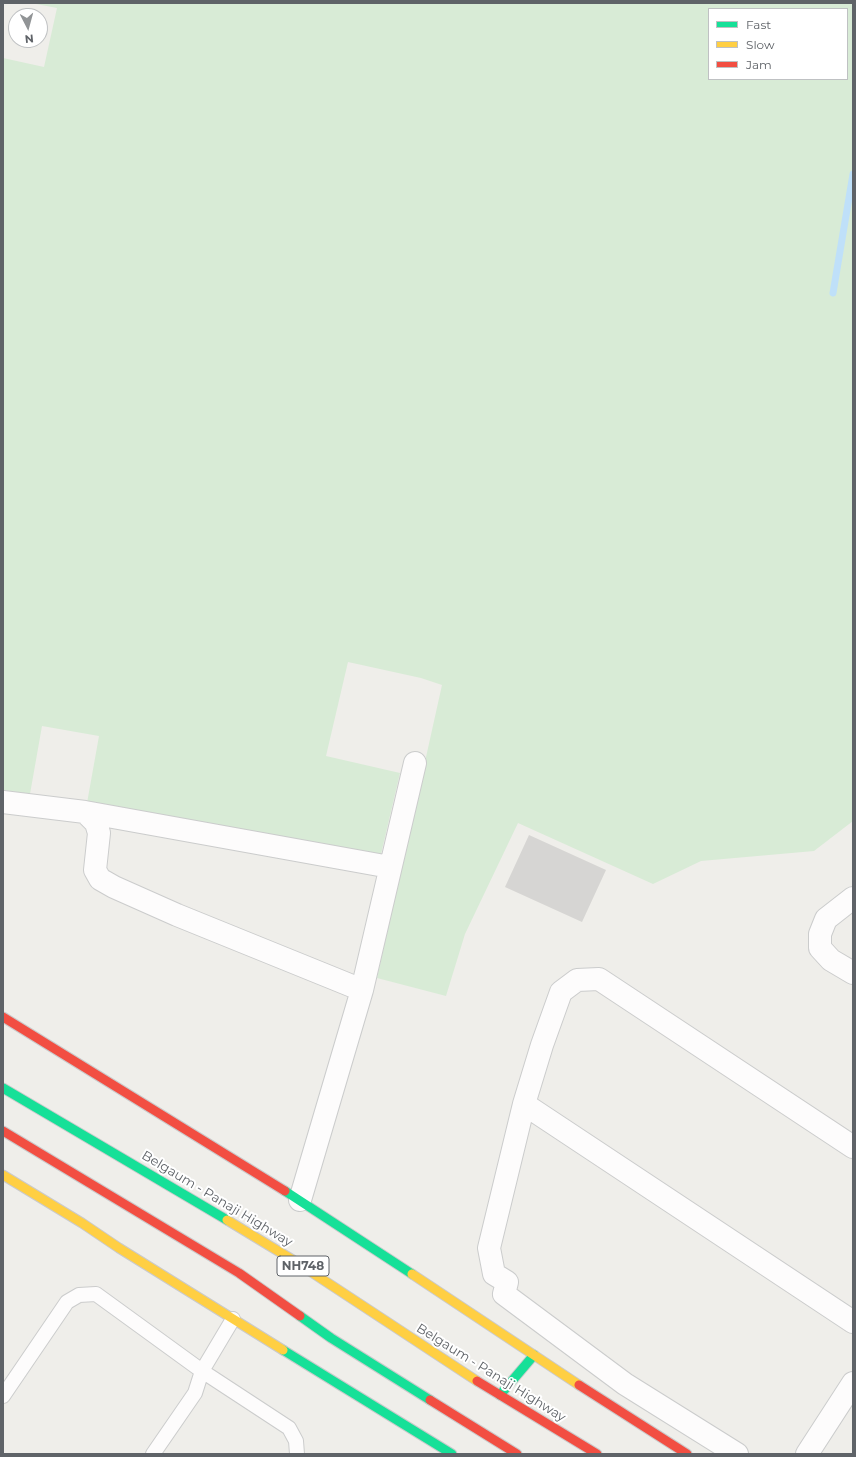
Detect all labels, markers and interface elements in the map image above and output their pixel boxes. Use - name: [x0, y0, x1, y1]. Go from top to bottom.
- north arrow: [8, 8, 48, 48]
- legend: [708, 8, 848, 80]
- text: Fast: [746, 17, 771, 32]
- text: N: [24, 32, 34, 46]
- text: Slow: [746, 37, 775, 52]
- text: Jam: [746, 57, 772, 72]
- street label: Belgaum - Panaji Highway: [139, 1148, 295, 1250]
- road number: NH748: [277, 1256, 329, 1276]
- street label: Belgaum - Panaji Highway: [413, 1321, 569, 1425]

